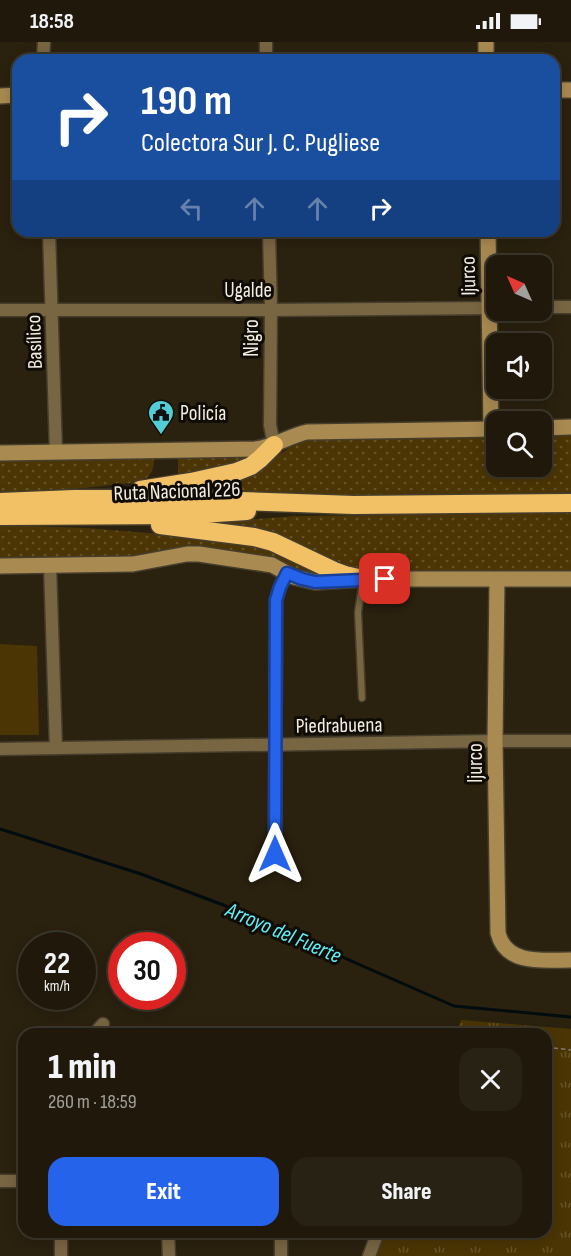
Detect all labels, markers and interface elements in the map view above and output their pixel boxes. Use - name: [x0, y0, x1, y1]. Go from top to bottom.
- text: 18:58: [30, 8, 74, 35]
- text: 190 m: [141, 76, 232, 127]
- icon: right: [42, 78, 120, 156]
- text: Colectora Sur J. C. Pugliese: [141, 127, 380, 159]
- icon: left: [175, 192, 208, 225]
- icon: ahead: [238, 192, 271, 225]
- icon: ahead: [301, 192, 334, 225]
- icon: right: [364, 192, 397, 225]
- north arrow: [486, 255, 552, 321]
- map controls: [486, 255, 552, 477]
- street label: Ijurco: [456, 256, 481, 296]
- street label: Ugalde: [224, 278, 272, 303]
- street label: Basílico: [21, 314, 48, 370]
- street label: Nigro: [239, 319, 264, 357]
- button: sound: [486, 333, 552, 399]
- public building icon: Policía: [146, 398, 176, 436]
- place label: Policía: [180, 401, 226, 426]
- button: search: [486, 411, 552, 477]
- street label: Ruta Nacional 226: [113, 477, 241, 506]
- pin: [359, 553, 410, 604]
- icon: arrive: [368, 562, 401, 595]
- street label: Piedrabuena: [295, 712, 383, 739]
- street label: Ijurco: [463, 743, 488, 783]
- position arrow: [243, 822, 307, 886]
- water label: Arroyo del Fuerte: [221, 897, 346, 970]
- speed limit sign: 30: [108, 932, 186, 1010]
- text: 22: [44, 946, 70, 982]
- text: km/h: [44, 977, 70, 996]
- text: 1 min: [48, 1046, 116, 1089]
- button: close: [459, 1048, 522, 1111]
- text: 260 m · 18:59: [48, 1090, 137, 1114]
- button: Exit: [48, 1157, 279, 1226]
- button: Share: [291, 1157, 522, 1226]

